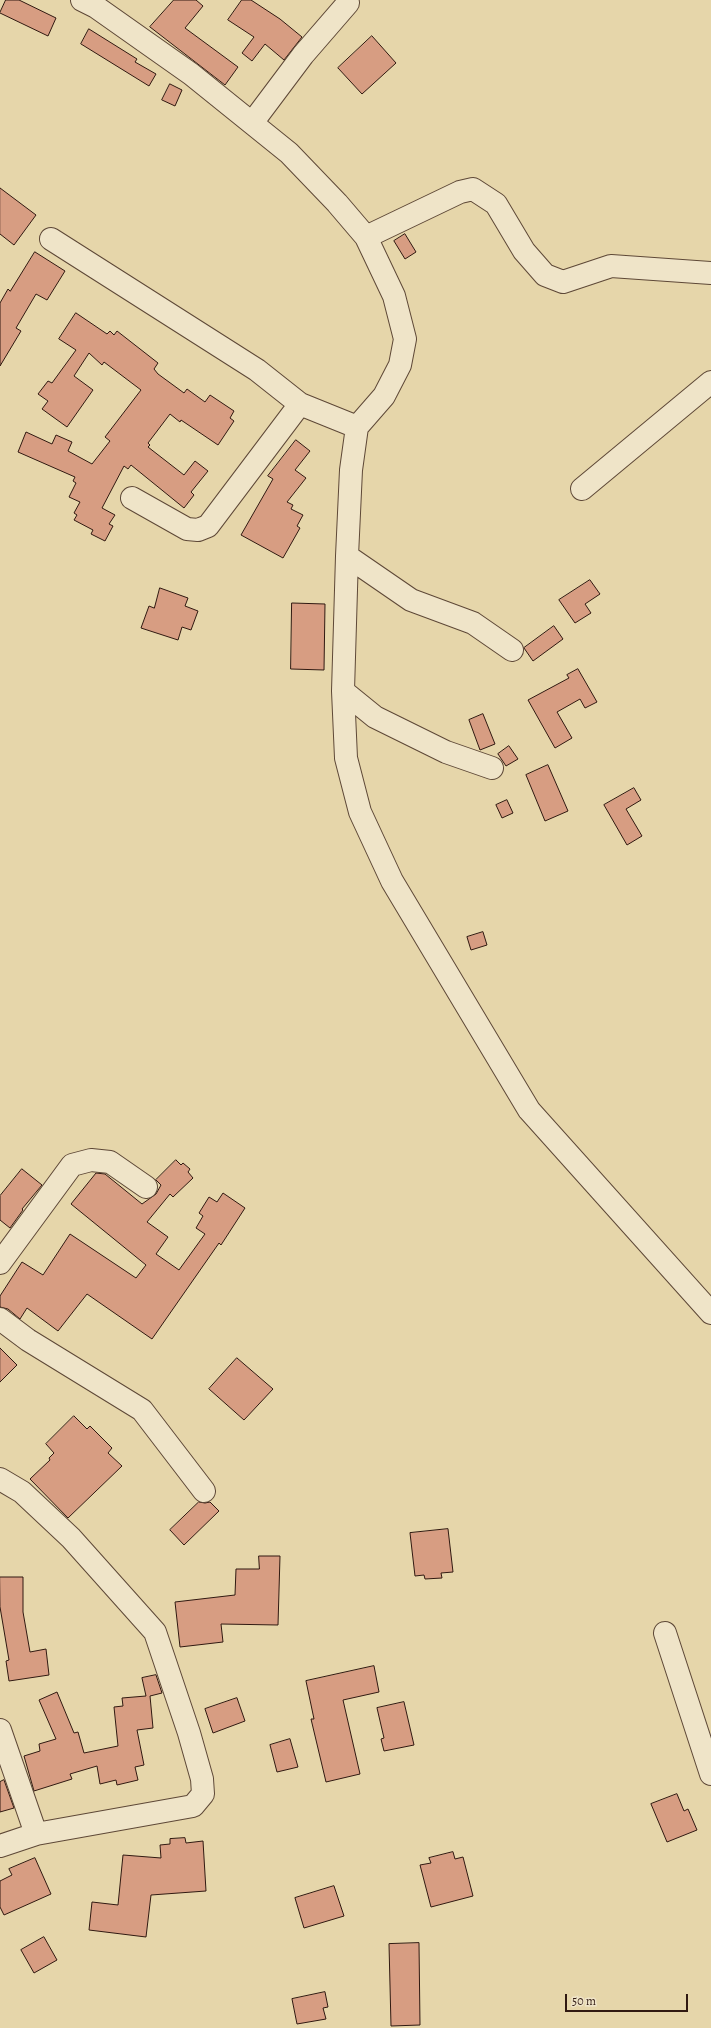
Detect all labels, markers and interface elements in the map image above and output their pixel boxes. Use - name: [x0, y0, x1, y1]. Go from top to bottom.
- scale bar: [567, 1986, 690, 2012]
- text: 50 m: [572, 1993, 596, 2009]

